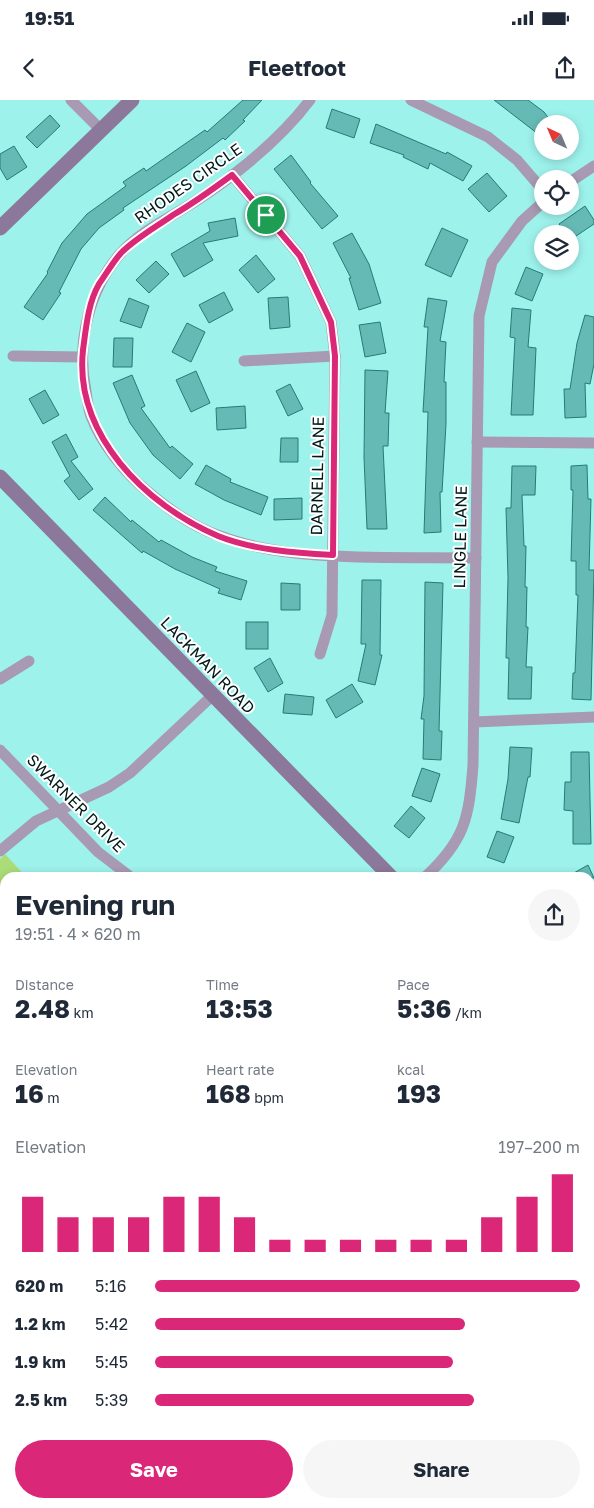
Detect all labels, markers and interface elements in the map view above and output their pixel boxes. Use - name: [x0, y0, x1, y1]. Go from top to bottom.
- text: 19:51: [25, 6, 74, 29]
- icon: back: [15, 54, 43, 82]
- text: Fleetfoot: [248, 54, 346, 81]
- icon: share: [551, 54, 579, 82]
- north arrow: [534, 115, 579, 160]
- map controls: [534, 115, 579, 270]
- street label: RHODES CIRCLE: [130, 138, 246, 228]
- button: locate: [534, 170, 579, 215]
- pin: [245, 194, 287, 236]
- icon: arrive: [252, 201, 280, 229]
- button: layers: [534, 225, 579, 270]
- street label: DARNELL LANE: [306, 416, 328, 536]
- street label: LINGLE LANE: [449, 485, 471, 589]
- street label: LACKMAN ROAD: [157, 612, 259, 718]
- street label: SWARNER DRIVE: [23, 750, 129, 856]
- text: Evening run: [15, 888, 175, 921]
- button: share: [528, 889, 580, 941]
- text: 19:51 · 4 × 620 m: [15, 924, 141, 944]
- text: Distance: [15, 976, 74, 993]
- text: Time: [206, 976, 239, 993]
- text: Pace: [397, 976, 430, 993]
- text: 2.48: [15, 993, 70, 1024]
- text: 13:53: [206, 993, 273, 1024]
- text: 5:36: [397, 993, 451, 1024]
- text: km: [70, 1004, 94, 1021]
- text: /km: [451, 1004, 482, 1021]
- text: Elevation: [15, 1061, 77, 1078]
- text: Heart rate: [206, 1061, 274, 1078]
- text: kcal: [397, 1061, 425, 1078]
- text: 16: [15, 1078, 44, 1109]
- text: 168: [206, 1078, 251, 1109]
- text: 193: [397, 1078, 441, 1109]
- text: m: [44, 1089, 60, 1106]
- text: bpm: [251, 1089, 284, 1106]
- text: Elevation: [15, 1137, 86, 1157]
- text: 197–200 m: [498, 1137, 580, 1157]
- text: 620 m: [15, 1276, 63, 1296]
- text: 5:16: [95, 1276, 127, 1296]
- text: 1.2 km: [15, 1314, 65, 1334]
- text: 5:42: [95, 1314, 128, 1334]
- text: 1.9 km: [15, 1352, 66, 1372]
- text: 5:45: [95, 1352, 128, 1372]
- text: 2.5 km: [15, 1390, 67, 1410]
- text: 5:39: [95, 1390, 128, 1410]
- button: Save: [15, 1440, 293, 1498]
- button: Share: [303, 1440, 580, 1498]

